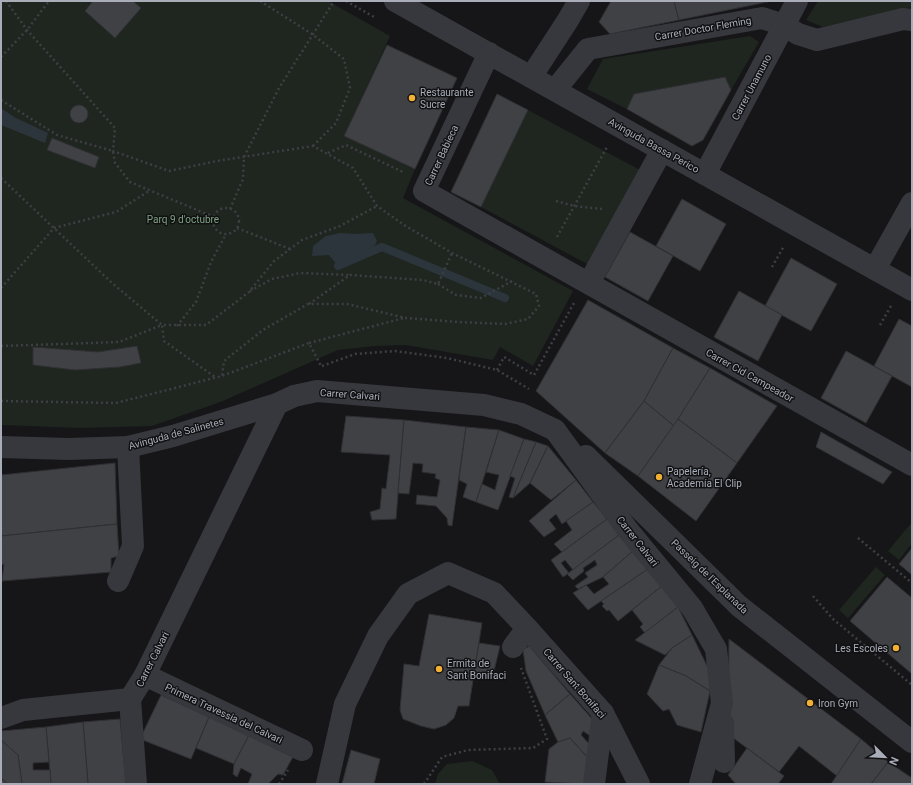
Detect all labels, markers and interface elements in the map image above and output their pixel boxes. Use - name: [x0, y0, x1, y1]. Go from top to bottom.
- street label: Carrer Doctor Fleming: [654, 15, 752, 42]
- street label: Carrer Unamuno: [730, 52, 774, 122]
- place label: Restaurante Sucre: [420, 87, 474, 110]
- marker: Restaurante Sucre: [407, 93, 417, 103]
- street label: Avinguda Bassa Perico: [606, 116, 701, 175]
- street label: Carrer Babieca: [423, 123, 460, 187]
- park label: Parq 9 d'octubre: [147, 214, 219, 225]
- street label: Carrer Cid Campeador: [704, 347, 796, 404]
- street label: Carrer Calvari: [320, 387, 380, 402]
- street label: Avinguda de Salinetes: [127, 415, 225, 451]
- place label: Papelería, Academía El Clip: [667, 466, 742, 489]
- marker: Papelería, Academía El Clip: [654, 472, 664, 482]
- street label: Carrer Calvari: [615, 514, 660, 568]
- street label: Passeig de l'Esplanada: [669, 537, 750, 616]
- street label: Carrer Calvari: [134, 630, 171, 689]
- place label: Les Escoles: [835, 643, 888, 654]
- marker: Les Escoles: [891, 643, 901, 653]
- street label: Carrer Sant Bonifaci: [541, 646, 608, 720]
- place label: Ermita de Sant Bonifaci: [447, 658, 506, 681]
- marker: Ermita de Sant Bonifaci: [434, 664, 444, 674]
- street label: Primera Travessia del Calvari: [163, 681, 284, 746]
- marker: Iron Gym: [805, 698, 815, 708]
- place label: Iron Gym: [818, 698, 858, 709]
- north arrow: [865, 737, 905, 777]
- text: N: [886, 755, 901, 767]

